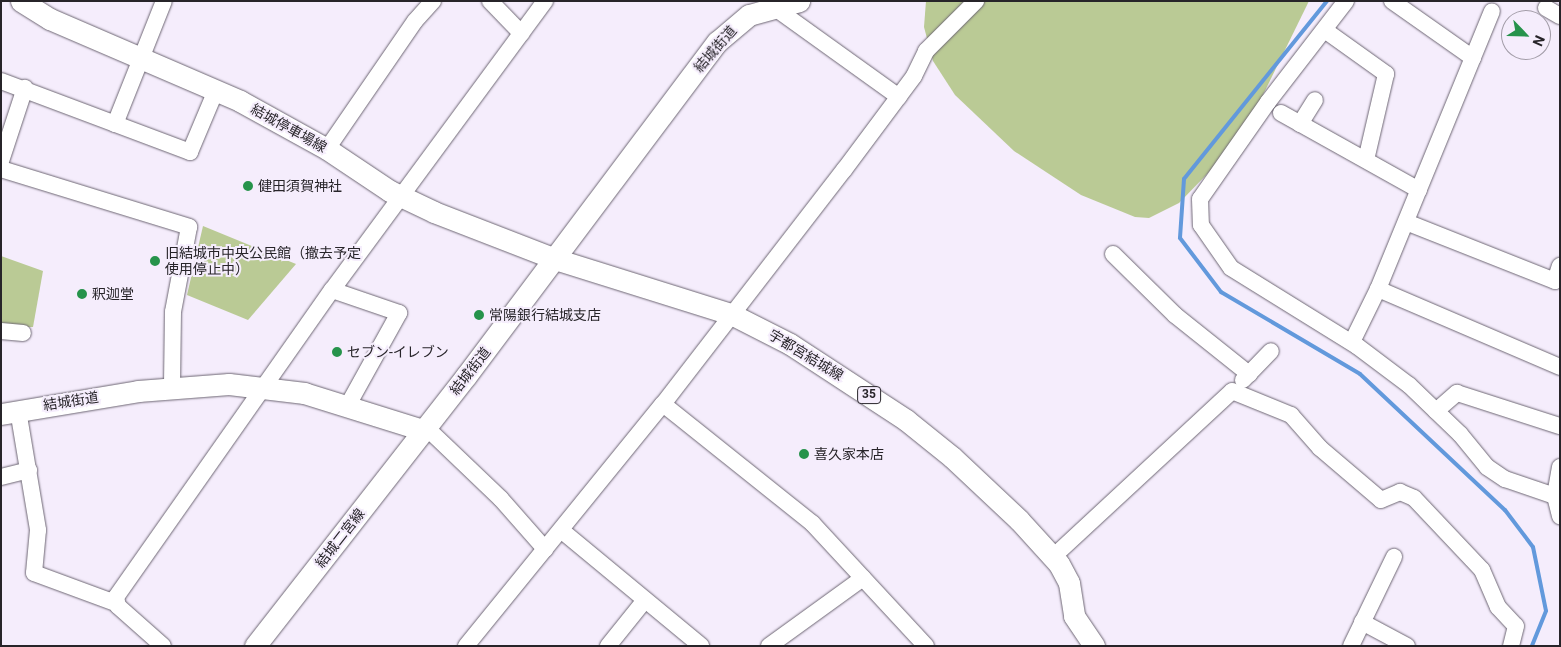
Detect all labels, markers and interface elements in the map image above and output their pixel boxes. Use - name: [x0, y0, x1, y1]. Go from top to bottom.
- north arrow: [1501, 10, 1551, 60]
- street label: 結城街道: [690, 22, 740, 76]
- text: N: [1529, 33, 1548, 48]
- street label: 結城停車場線: [248, 100, 330, 156]
- place label: 健田須賀神社: [258, 178, 342, 194]
- marker: 健田須賀神社: [242, 180, 254, 192]
- place label: 旧結城市中央公民館（撤去予定 使用停止中）: [165, 245, 361, 278]
- marker: 旧結城市中央公民館（撤去予定 使用停止中）: [149, 255, 161, 267]
- place label: 釈迦堂: [92, 286, 134, 302]
- marker: 釈迦堂: [76, 288, 88, 300]
- place label: 常陽銀行結城支店: [489, 307, 601, 323]
- marker: 常陽銀行結城支店: [473, 309, 485, 321]
- street label: 宇都宮結城線: [766, 326, 846, 384]
- place label: セブン-イレブン: [347, 344, 449, 360]
- street label: 結城街道: [446, 344, 494, 398]
- marker: セブン-イレブン: [331, 346, 343, 358]
- road number: 35: [856, 386, 882, 404]
- street label: 結城街道: [42, 388, 100, 414]
- place label: 喜久家本店: [814, 446, 884, 462]
- marker: 喜久家本店: [798, 448, 810, 460]
- street label: 結城二宮線: [312, 505, 368, 571]

